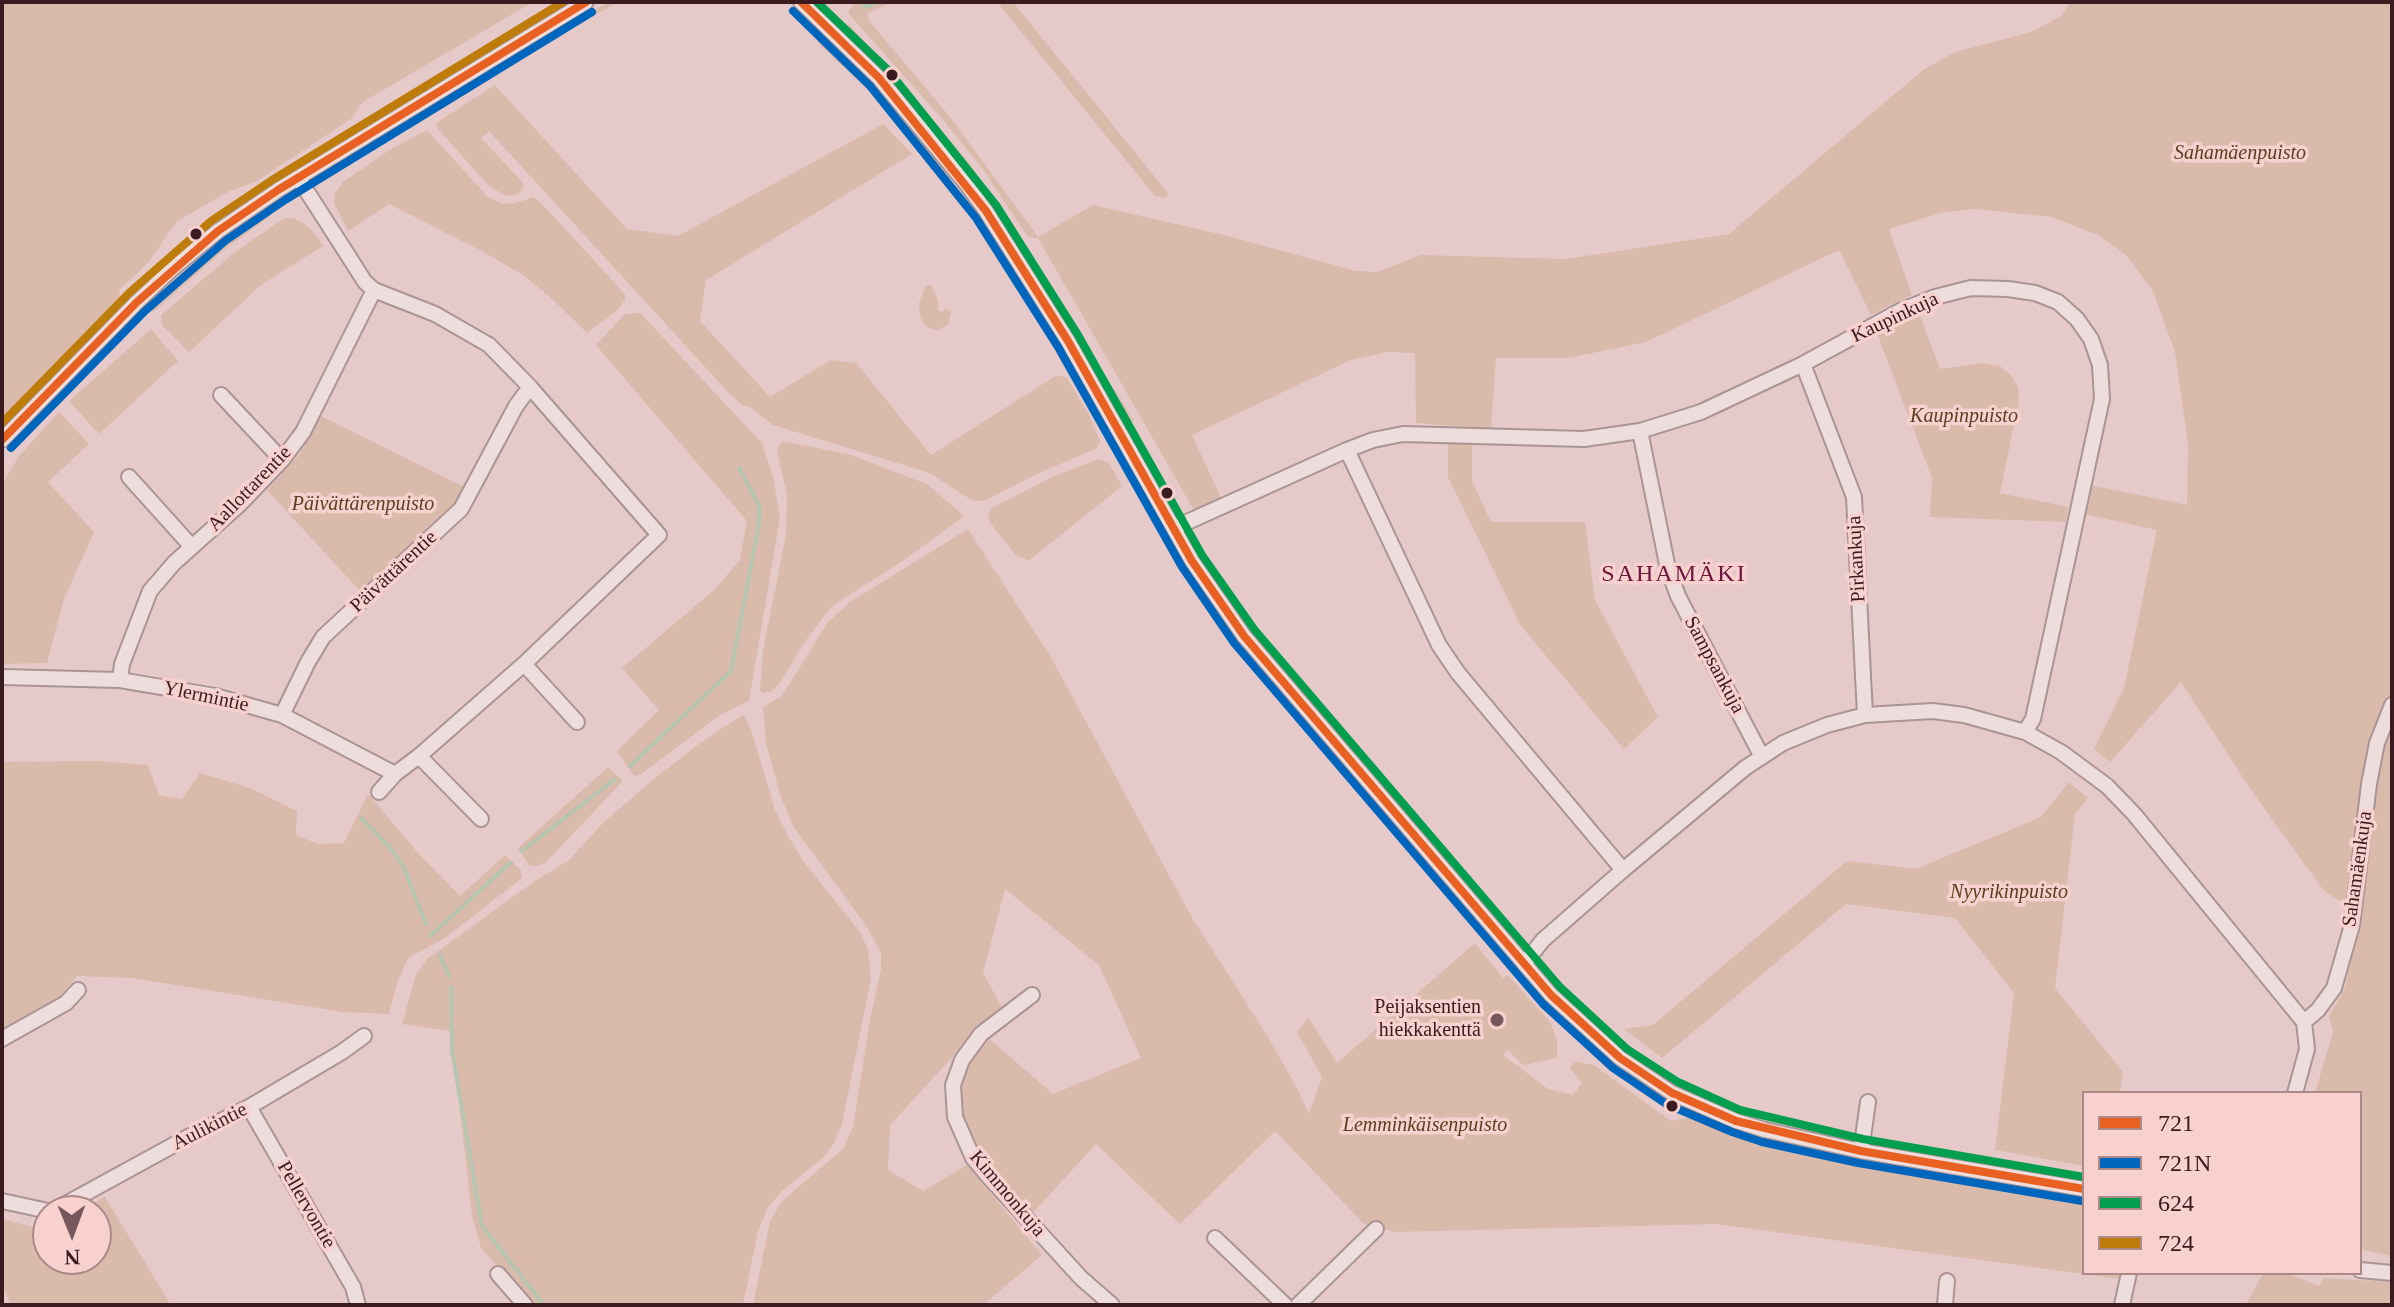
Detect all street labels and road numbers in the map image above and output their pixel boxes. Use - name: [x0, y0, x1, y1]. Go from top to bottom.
- street label: Kaupinkuja: [1848, 287, 1942, 349]
- street label: Aallottarentie: [203, 441, 297, 537]
- street label: Pirkankuja: [1843, 515, 1871, 603]
- street label: Päivättärentie: [346, 526, 442, 618]
- street label: Sampsankuja: [1678, 612, 1750, 718]
- street label: Ylermintie: [161, 676, 251, 718]
- street label: Sahamäenkuja: [2338, 810, 2378, 928]
- street label: Aulikintie: [168, 1098, 252, 1156]
- street label: Kimmonkuja: [964, 1146, 1050, 1242]
- street label: Pellervontie: [271, 1157, 341, 1253]

